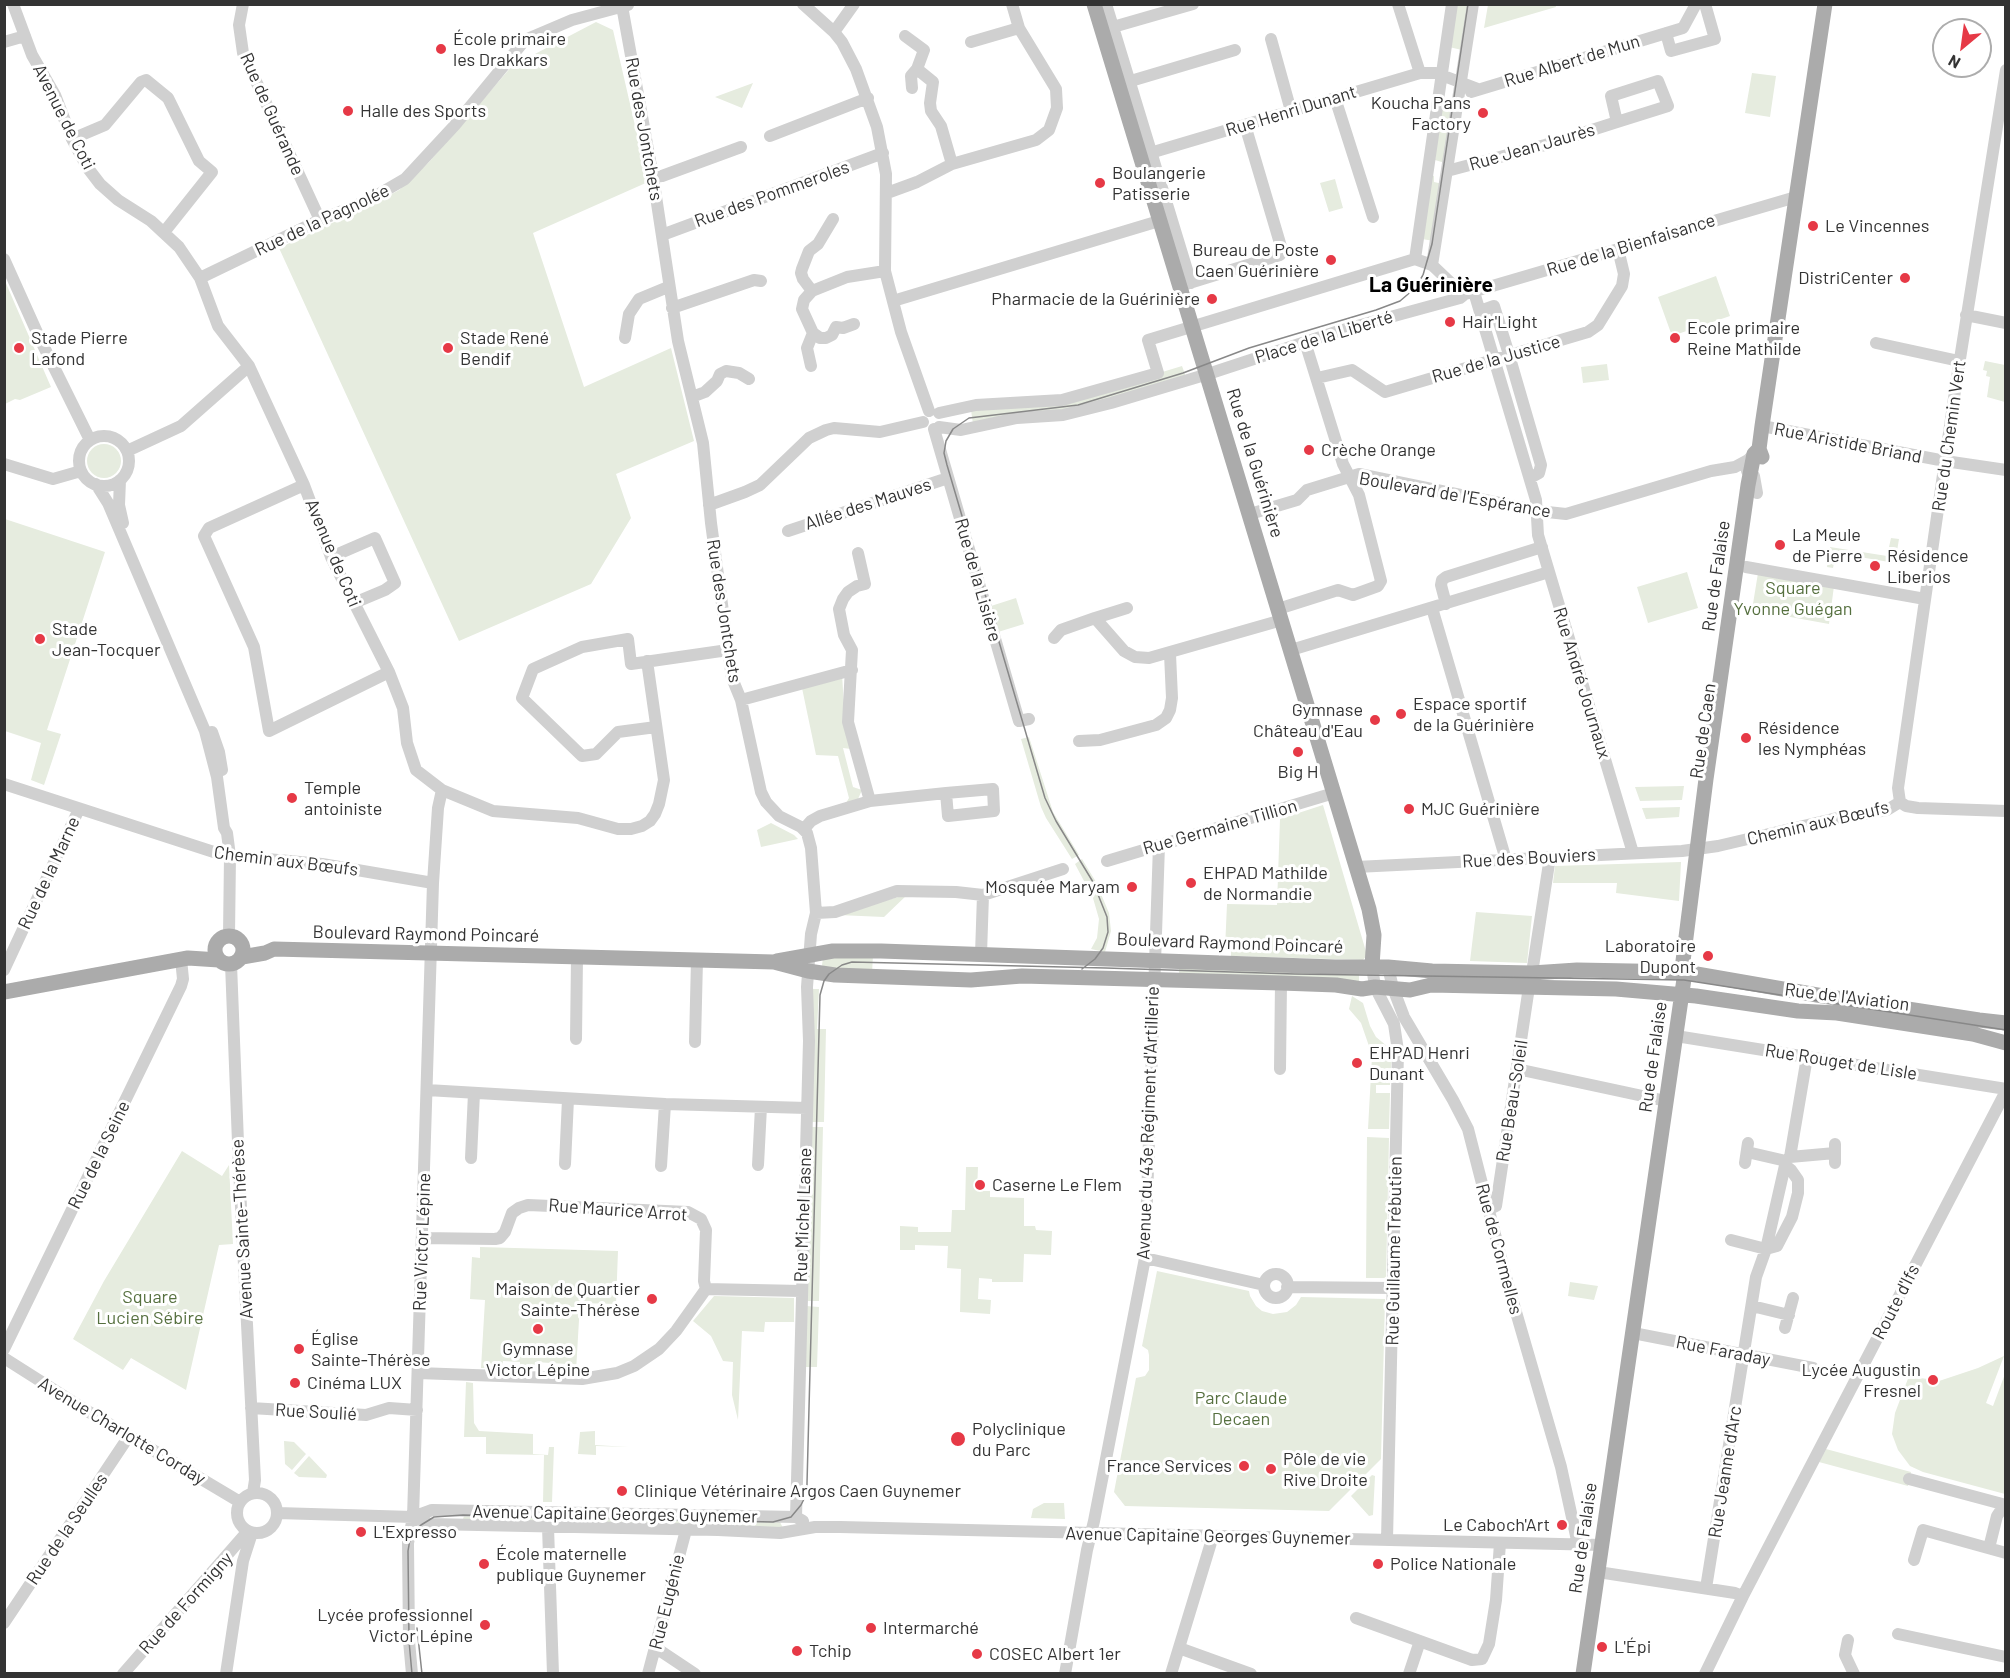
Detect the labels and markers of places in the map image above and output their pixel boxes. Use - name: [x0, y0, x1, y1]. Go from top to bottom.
- place label: École primaire les Drakkars: [453, 28, 566, 70]
- marker: École primaire les Drakkars: [434, 42, 448, 56]
- place label: Koucha Pans Factory: [1371, 92, 1471, 134]
- place label: Halle des Sports: [360, 100, 486, 122]
- marker: Halle des Sports: [341, 104, 355, 118]
- marker: Koucha Pans Factory: [1476, 106, 1490, 120]
- place label: Boulangerie Patisserie: [1112, 162, 1206, 204]
- marker: Boulangerie Patisserie: [1093, 176, 1107, 190]
- place label: Le Vincennes: [1825, 215, 1929, 237]
- marker: Le Vincennes: [1806, 219, 1820, 233]
- place label: Bureau de Poste Caen Guérinière: [1192, 239, 1319, 282]
- marker: Bureau de Poste Caen Guérinière: [1324, 253, 1338, 267]
- place label: DistriCenter: [1798, 267, 1893, 289]
- marker: DistriCenter: [1898, 271, 1912, 285]
- place label: Pharmacie de la Guérinière: [991, 288, 1200, 310]
- marker: Pharmacie de la Guérinière: [1205, 292, 1219, 306]
- place label: Hair'Light: [1462, 311, 1538, 333]
- marker: Hair'Light: [1443, 315, 1457, 329]
- place label: Ecole primaire Reine Mathilde: [1687, 317, 1801, 360]
- place label: Stade Pierre Lafond: [31, 327, 128, 370]
- place label: Stade René Bendif: [460, 327, 549, 370]
- marker: Ecole primaire Reine Mathilde: [1668, 331, 1682, 345]
- marker: Stade Pierre Lafond: [12, 341, 26, 355]
- marker: Stade René Bendif: [441, 341, 455, 355]
- place label: Crèche Orange: [1321, 439, 1436, 461]
- marker: Crèche Orange: [1302, 443, 1316, 457]
- place label: La Meule de Pierre: [1792, 524, 1862, 566]
- marker: La Meule de Pierre: [1773, 538, 1787, 552]
- place label: Résidence Liberios: [1887, 545, 1969, 588]
- marker: Résidence Liberios: [1868, 559, 1882, 573]
- place label: Stade Jean-Tocquer: [52, 618, 161, 660]
- marker: Stade Jean-Tocquer: [33, 632, 47, 646]
- place label: Espace sportif de la Guérinière: [1413, 693, 1534, 736]
- place label: Gymnase Château d'Eau: [1253, 699, 1363, 742]
- marker: Espace sportif de la Guérinière: [1394, 707, 1408, 721]
- marker: Gymnase Château d'Eau: [1368, 713, 1382, 727]
- place label: Résidence les Nymphéas: [1758, 717, 1866, 760]
- marker: Résidence les Nymphéas: [1739, 731, 1753, 745]
- marker: Big H: [1291, 745, 1305, 759]
- place label: Big H: [1278, 761, 1318, 783]
- place label: Temple antoiniste: [304, 777, 382, 820]
- marker: Temple antoiniste: [285, 791, 299, 805]
- place label: MJC Guérinière: [1421, 798, 1540, 820]
- marker: MJC Guérinière: [1402, 802, 1416, 816]
- place label: EHPAD Mathilde de Normandie: [1203, 862, 1328, 904]
- place label: Mosquée Maryam: [985, 876, 1120, 898]
- marker: EHPAD Mathilde de Normandie: [1184, 876, 1198, 890]
- marker: Mosquée Maryam: [1125, 880, 1139, 894]
- place label: Laboratoire Dupont: [1605, 935, 1696, 978]
- marker: Laboratoire Dupont: [1701, 949, 1715, 963]
- place label: EHPAD Henri Dunant: [1369, 1042, 1470, 1084]
- marker: EHPAD Henri Dunant: [1350, 1056, 1364, 1070]
- place label: Caserne Le Flem: [992, 1174, 1122, 1196]
- marker: Caserne Le Flem: [973, 1178, 987, 1192]
- place label: Maison de Quartier Sainte-Thérèse: [495, 1278, 640, 1320]
- marker: Maison de Quartier Sainte-Thérèse: [645, 1292, 659, 1306]
- marker: Gymnase Victor Lépine: [531, 1322, 545, 1336]
- place label: Église Sainte-Thérèse: [311, 1328, 431, 1370]
- place label: Gymnase Victor Lépine: [486, 1338, 590, 1380]
- marker: Église Sainte-Thérèse: [292, 1342, 306, 1356]
- place label: Lycée Augustin Fresnel: [1802, 1359, 1921, 1402]
- place label: Cinéma LUX: [307, 1372, 402, 1394]
- marker: Lycée Augustin Fresnel: [1926, 1373, 1940, 1387]
- marker: Cinéma LUX: [288, 1376, 302, 1390]
- place label: Polyclinique du Parc: [972, 1418, 1066, 1460]
- marker: Polyclinique du Parc: [949, 1430, 967, 1448]
- place label: Pôle de vie Rive Droite: [1283, 1448, 1368, 1490]
- place label: France Services: [1107, 1455, 1232, 1477]
- marker: France Services: [1237, 1459, 1251, 1473]
- marker: Pôle de vie Rive Droite: [1264, 1462, 1278, 1476]
- place label: Clinique Vétérinaire Argos Caen Guynemer: [634, 1480, 961, 1502]
- marker: Clinique Vétérinaire Argos Caen Guynemer: [615, 1484, 629, 1498]
- place label: Le Caboch'Art: [1443, 1514, 1550, 1536]
- marker: Le Caboch'Art: [1555, 1518, 1569, 1532]
- place label: L'Expresso: [373, 1521, 457, 1543]
- marker: L'Expresso: [354, 1525, 368, 1539]
- place label: École maternelle publique Guynemer: [496, 1543, 646, 1586]
- place label: Police Nationale: [1390, 1553, 1516, 1575]
- marker: École maternelle publique Guynemer: [477, 1557, 491, 1571]
- marker: Police Nationale: [1371, 1557, 1385, 1571]
- place label: Lycée professionnel Victor Lépine: [317, 1604, 473, 1646]
- place label: Intermarché: [883, 1617, 979, 1639]
- marker: Lycée professionnel Victor Lépine: [478, 1618, 492, 1632]
- marker: Intermarché: [864, 1621, 878, 1635]
- place label: L'Épi: [1614, 1636, 1651, 1658]
- place label: Tchip: [809, 1640, 852, 1662]
- marker: L'Épi: [1595, 1640, 1609, 1654]
- place label: COSEC Albert 1er: [989, 1643, 1121, 1665]
- marker: Tchip: [790, 1644, 804, 1658]
- marker: COSEC Albert 1er: [970, 1647, 984, 1661]

